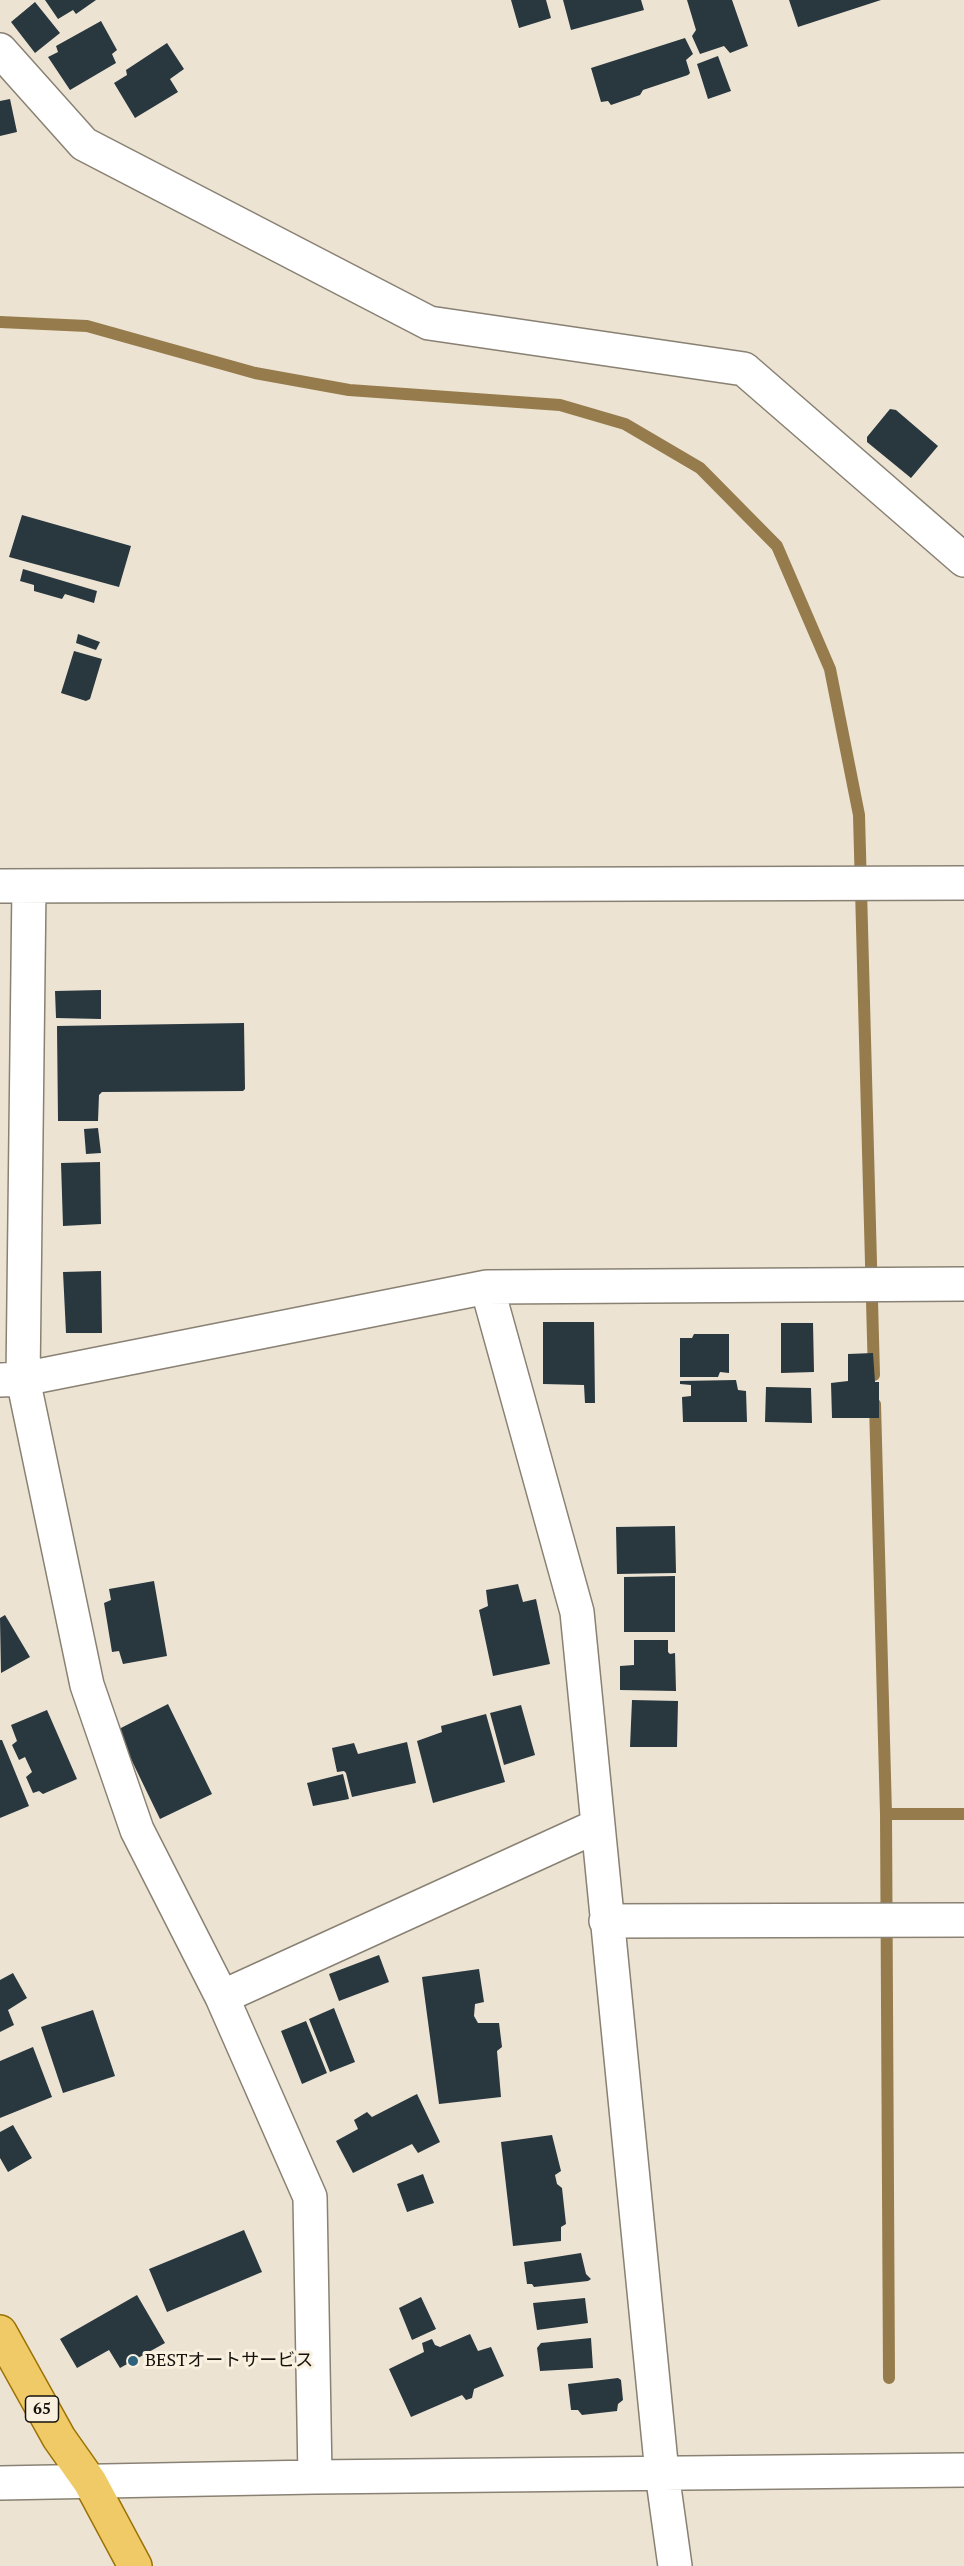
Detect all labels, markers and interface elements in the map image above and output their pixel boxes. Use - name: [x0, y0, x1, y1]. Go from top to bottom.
- place label: BESTオートサービス: [145, 2350, 313, 2372]
- marker: BESTオートサービス: [126, 2354, 140, 2368]
- road number: 65: [26, 2396, 58, 2422]

